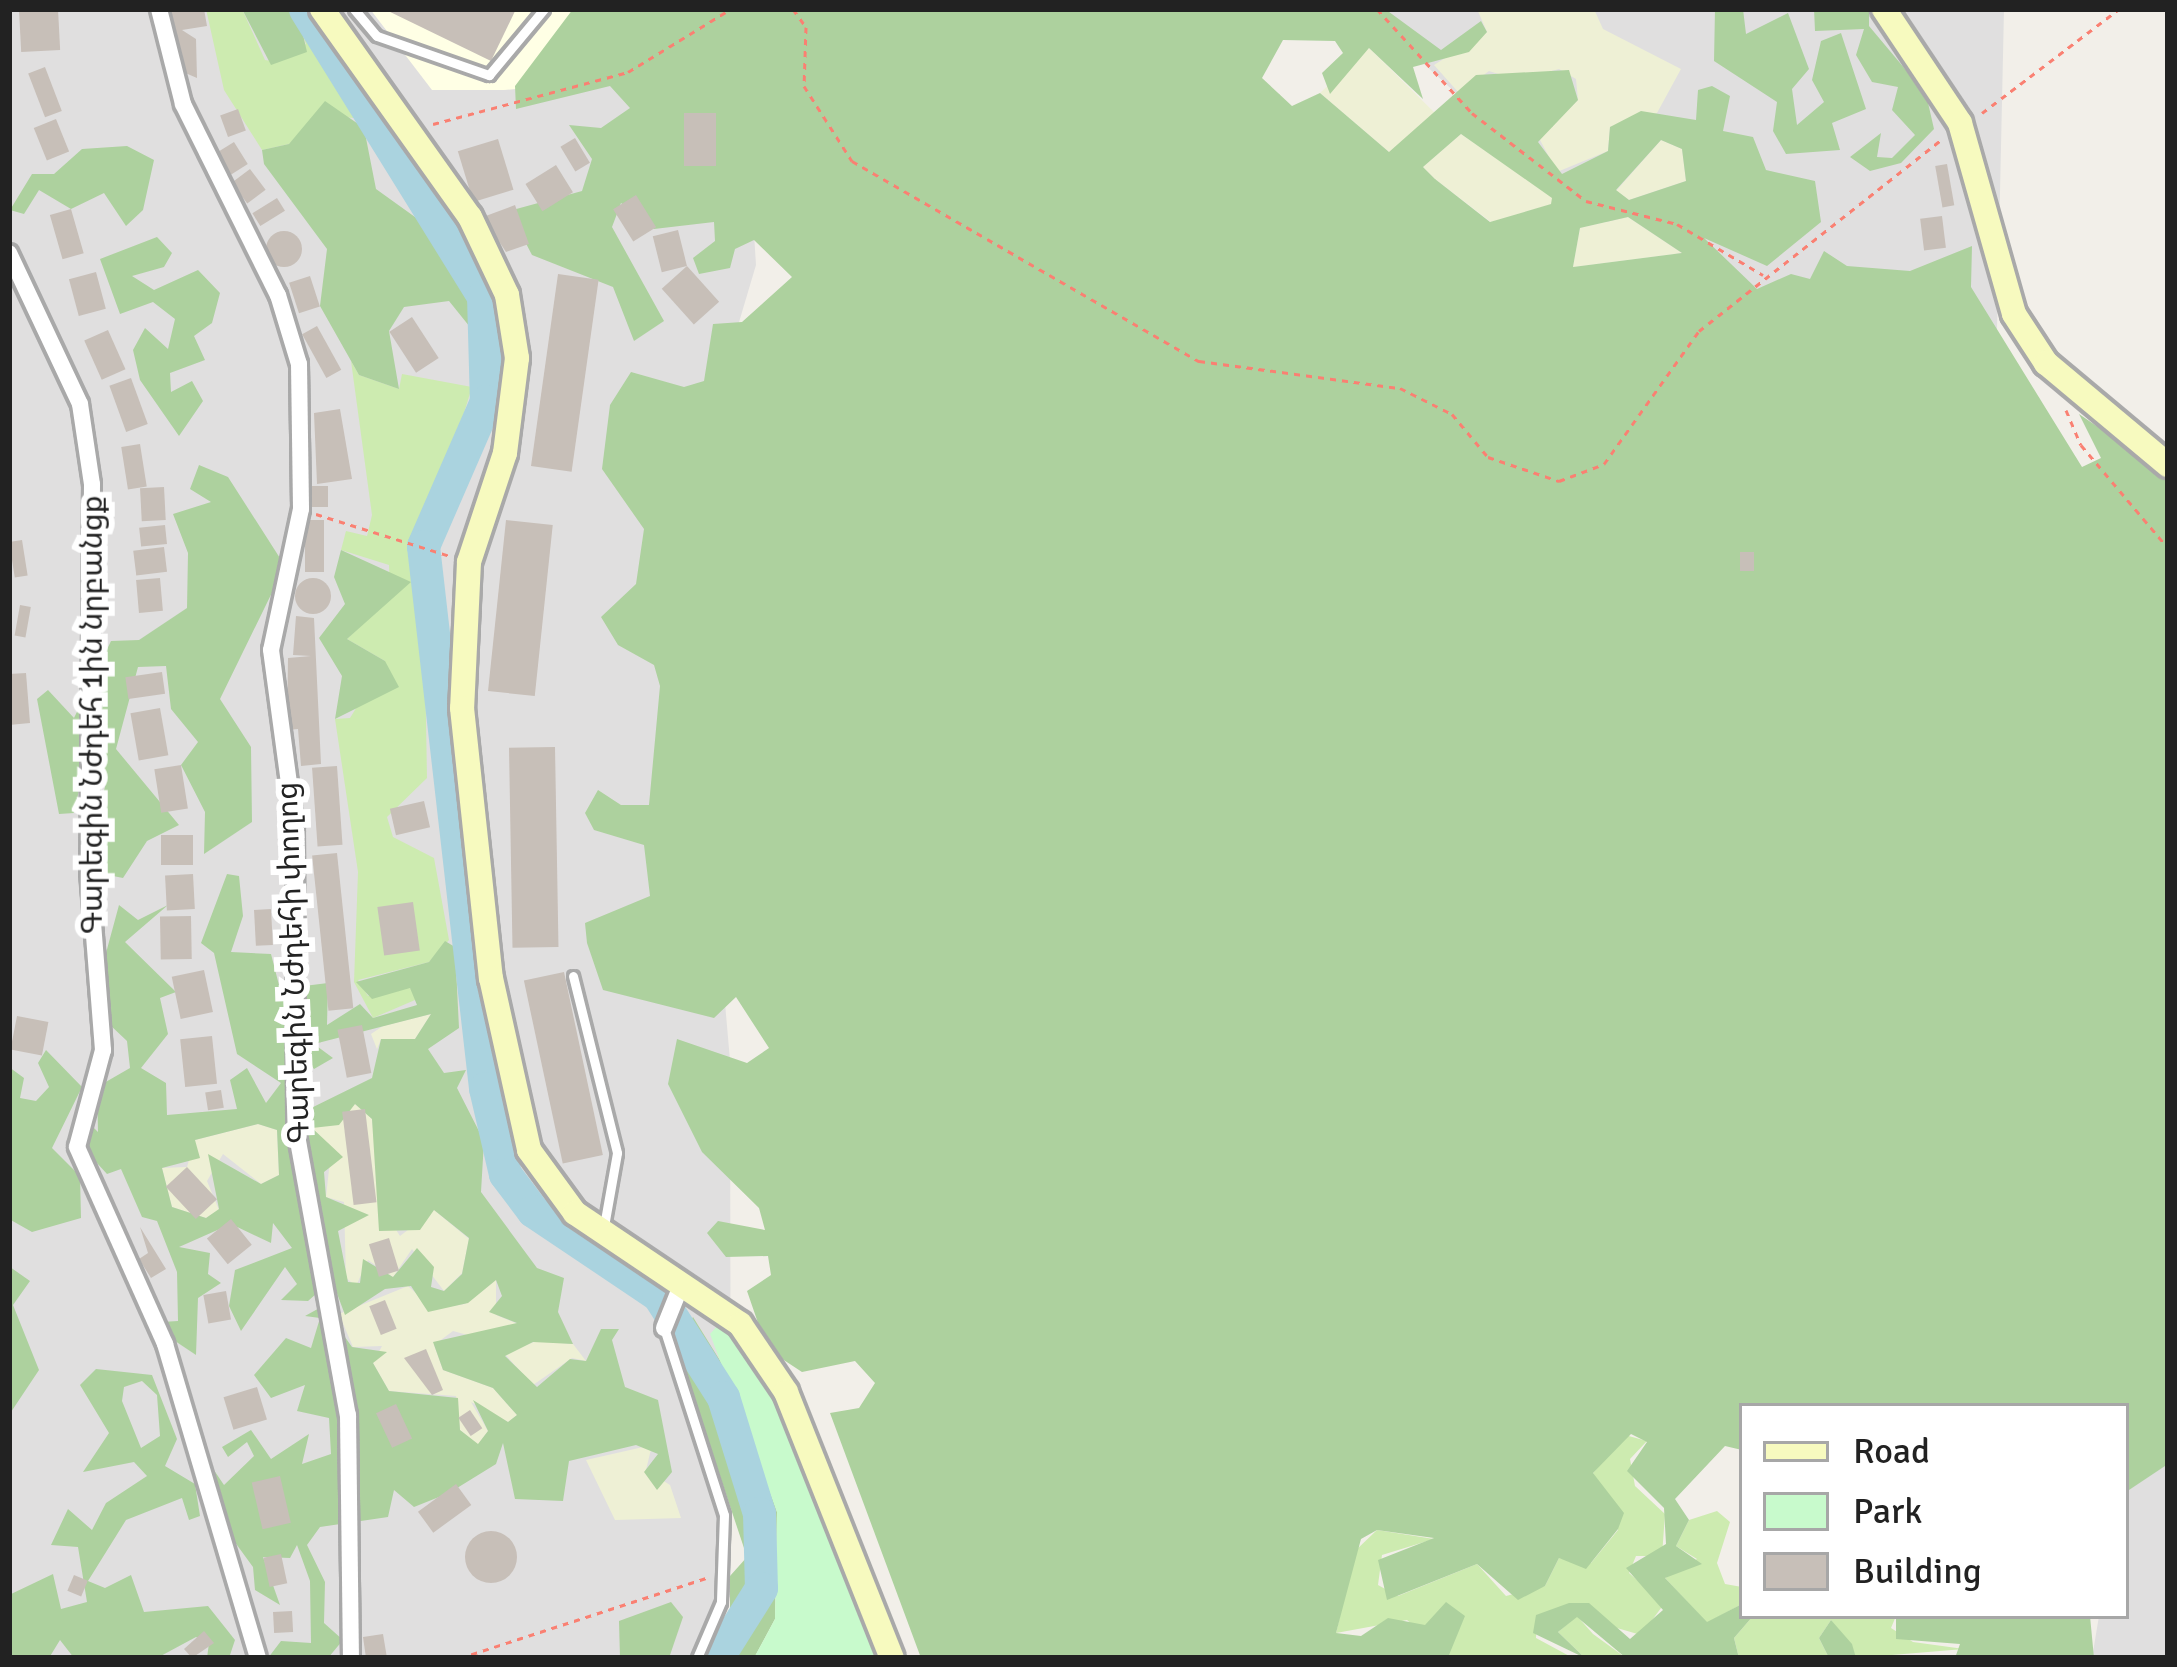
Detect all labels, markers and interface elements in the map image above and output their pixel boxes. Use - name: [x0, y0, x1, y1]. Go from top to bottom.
- street label: Գարեգին Նժդեհ 1ին նրբանցք: [75, 495, 111, 935]
- street label: Գարեգին Նժդեհի փողոց: [270, 781, 318, 1145]
- legend: [1739, 1403, 2129, 1619]
- text: Road: [1853, 1429, 1930, 1474]
- text: Park: [1853, 1489, 1922, 1534]
- text: Building: [1853, 1549, 1982, 1594]

